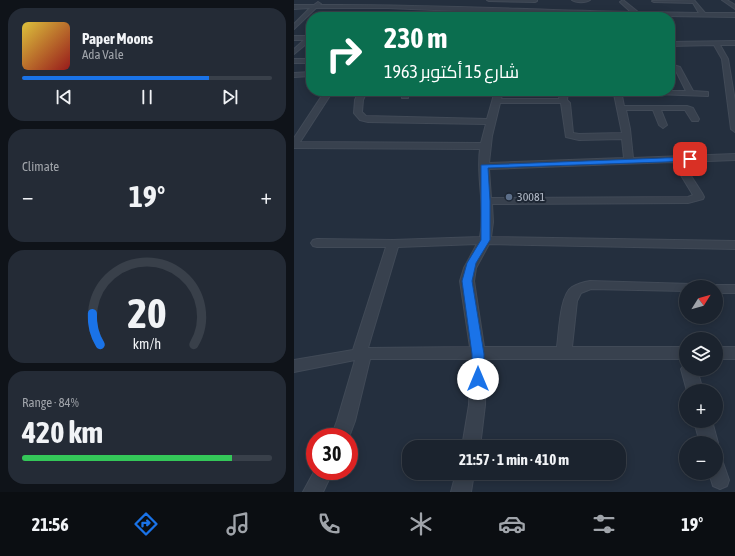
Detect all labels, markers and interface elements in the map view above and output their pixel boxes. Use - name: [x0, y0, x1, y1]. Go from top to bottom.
- text: 230 m: [384, 22, 447, 54]
- icon: right: [318, 28, 370, 80]
- text: Paper Moons: [82, 30, 153, 47]
- text: Ada Vale: [82, 47, 124, 62]
- text: شارع 15 أكتوبر 1963: [384, 61, 519, 82]
- icon: previous: [53, 86, 75, 108]
- icon: pause: [136, 86, 158, 108]
- icon: next: [219, 86, 241, 108]
- pin: [673, 142, 707, 176]
- icon: arrive: [679, 148, 701, 170]
- text: Climate: [22, 159, 59, 174]
- text: 19°: [129, 179, 165, 213]
- text: −: [22, 183, 33, 209]
- text: +: [261, 183, 272, 209]
- place label: 30081: [517, 190, 546, 204]
- marker: 30081: [504, 192, 514, 202]
- north arrow: [679, 280, 723, 324]
- map controls: [679, 280, 723, 480]
- text: 20: [127, 288, 167, 336]
- button: layers: [679, 332, 723, 376]
- text: km/h: [133, 335, 161, 351]
- position arrow: [457, 358, 499, 400]
- button: +: [679, 384, 723, 428]
- text: Range · 84%: [22, 395, 79, 410]
- text: 420 km: [22, 415, 103, 449]
- speed limit sign: 30: [306, 428, 358, 480]
- button: −: [679, 436, 723, 480]
- text: 21:57 · 1 min · 410 m: [459, 451, 569, 468]
- icon: directions: [132, 510, 160, 538]
- icon: music: [224, 510, 252, 538]
- icon: phone: [315, 510, 343, 538]
- icon: climate: [407, 510, 435, 538]
- icon: car: [498, 510, 526, 538]
- icon: filters: [590, 510, 618, 538]
- text: 21:56: [32, 514, 69, 535]
- text: 19°: [681, 514, 703, 535]

